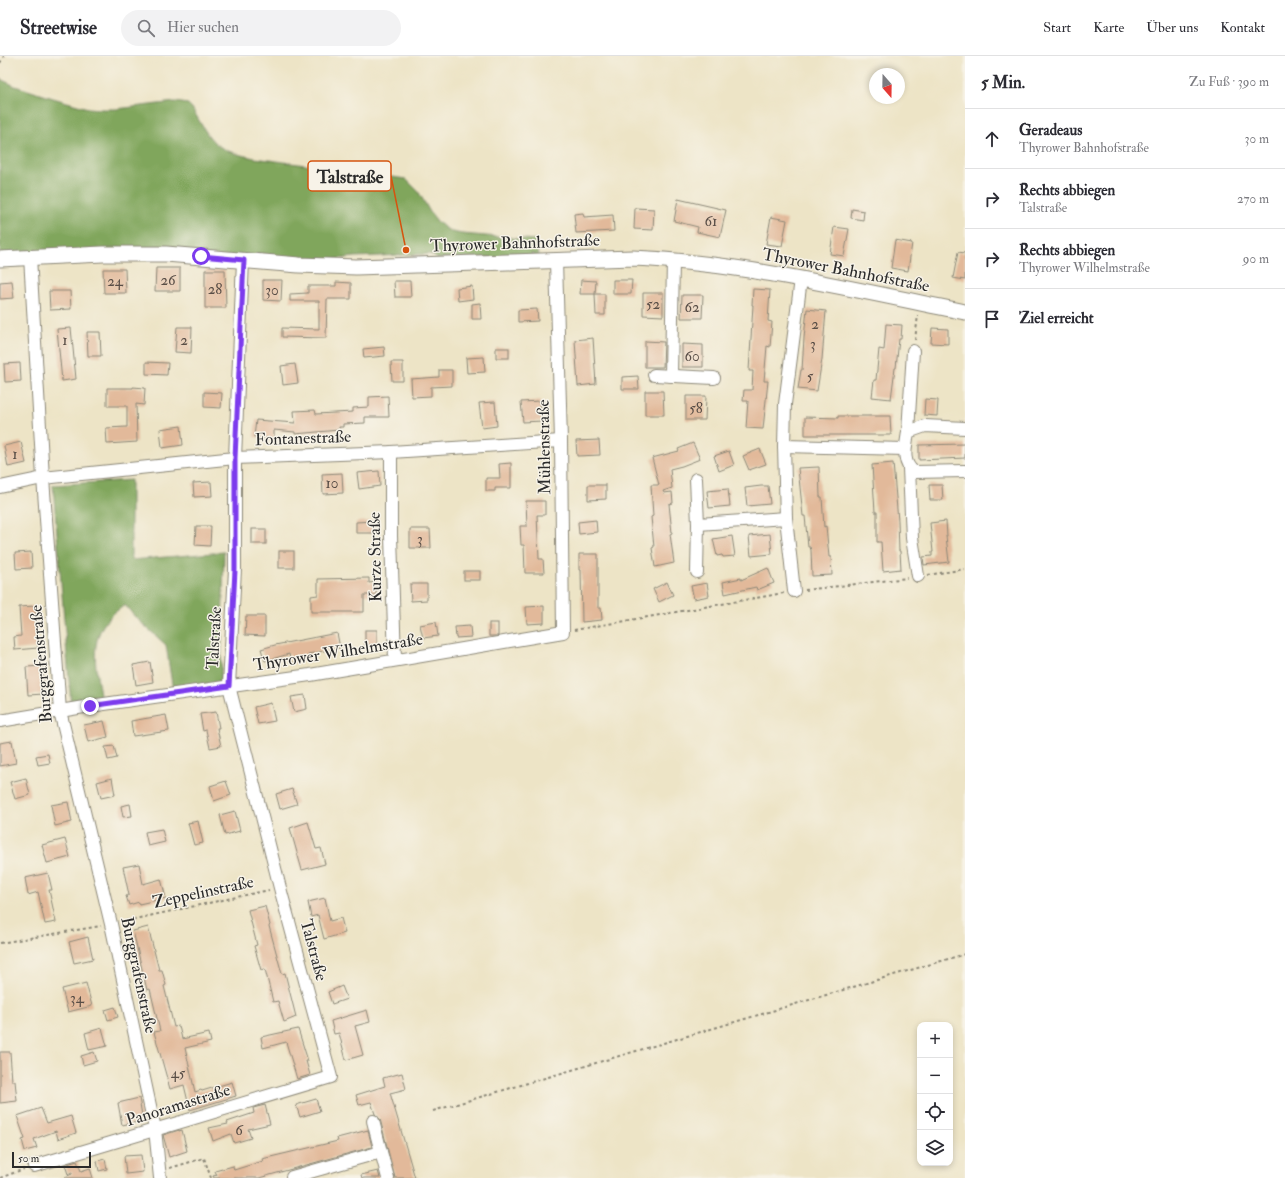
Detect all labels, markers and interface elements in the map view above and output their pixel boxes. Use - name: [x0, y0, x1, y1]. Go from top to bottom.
- search box: [121, 10, 401, 46]
- text: Streetwise: [20, 16, 97, 40]
- icon: search: [135, 17, 157, 39]
- text: Hier suchen: [167, 18, 239, 37]
- text: Start: [1043, 19, 1071, 36]
- text: Karte: [1093, 19, 1124, 36]
- text: Über uns: [1146, 19, 1198, 36]
- text: Kontakt: [1220, 19, 1265, 36]
- north arrow: [869, 68, 905, 104]
- text: 5 Min.: [981, 72, 1025, 93]
- text: Zu Fuß · 390 m: [1189, 74, 1269, 90]
- text: Geradeaus: [1019, 121, 1082, 140]
- icon: ahead: [981, 128, 1003, 150]
- text: 30 m: [1245, 131, 1269, 147]
- text: Thyrower Bahnhofstraße: [1019, 140, 1149, 156]
- callout: Talstraße: [308, 161, 391, 191]
- text: Talstraße: [316, 166, 384, 189]
- text: Rechts abbiegen: [1019, 181, 1115, 200]
- icon: right: [981, 188, 1003, 210]
- text: 270 m: [1237, 191, 1269, 207]
- text: Talstraße: [1019, 200, 1067, 216]
- house number: 61: [705, 212, 717, 231]
- street label: Thyrower Bahnhofstraße: [430, 230, 600, 257]
- text: Rechts abbiegen: [1019, 241, 1115, 260]
- street label: Thyrower Bahnhofstraße: [760, 243, 931, 298]
- route start: [192, 247, 210, 265]
- icon: right: [981, 248, 1003, 270]
- text: 90 m: [1243, 251, 1269, 267]
- text: Thyrower Wilhelmstraße: [1019, 260, 1150, 276]
- house number: 26: [160, 271, 177, 290]
- house number: 24: [107, 272, 124, 291]
- house number: 28: [208, 280, 222, 299]
- house number: 30: [265, 281, 279, 300]
- house number: 52: [646, 295, 660, 314]
- house number: 62: [684, 298, 700, 317]
- icon: arrive: [981, 308, 1003, 330]
- text: Ziel erreicht: [1019, 309, 1094, 328]
- house number: 2: [811, 315, 819, 334]
- house number: 1: [62, 331, 68, 350]
- house number: 2: [180, 331, 188, 350]
- house number: 3: [810, 335, 816, 354]
- house number: 60: [684, 347, 700, 366]
- house number: 5: [807, 367, 814, 386]
- street label: Mühlenstraße: [533, 399, 555, 495]
- house number: 58: [689, 399, 703, 418]
- street label: Fontanestraße: [254, 426, 352, 450]
- house number: 1: [12, 445, 18, 464]
- house number: 10: [326, 474, 338, 493]
- street label: Kurze Straße: [364, 512, 386, 602]
- house number: 3: [417, 530, 423, 549]
- street label: Burggrafenstraße: [25, 604, 57, 724]
- street label: Talstraße: [202, 606, 226, 670]
- street label: Thyrower Wilhelmstraße: [252, 628, 424, 677]
- route end: [81, 697, 99, 715]
- street label: Zeppelinstraße: [151, 871, 256, 914]
- street label: Burggrafenstraße: [116, 915, 162, 1035]
- street label: Talstraße: [296, 917, 332, 983]
- house number: 34: [70, 989, 85, 1008]
- map controls: [917, 1022, 953, 1166]
- button: +: [917, 1022, 953, 1058]
- button: −: [917, 1058, 953, 1094]
- house number: 45: [171, 1064, 186, 1083]
- street label: Panoramastraße: [123, 1079, 233, 1131]
- button: locate: [917, 1094, 953, 1130]
- house number: 6: [235, 1121, 244, 1140]
- button: layers: [917, 1130, 953, 1166]
- scale bar: [12, 1150, 91, 1169]
- text: 50 m: [18, 1152, 39, 1165]

